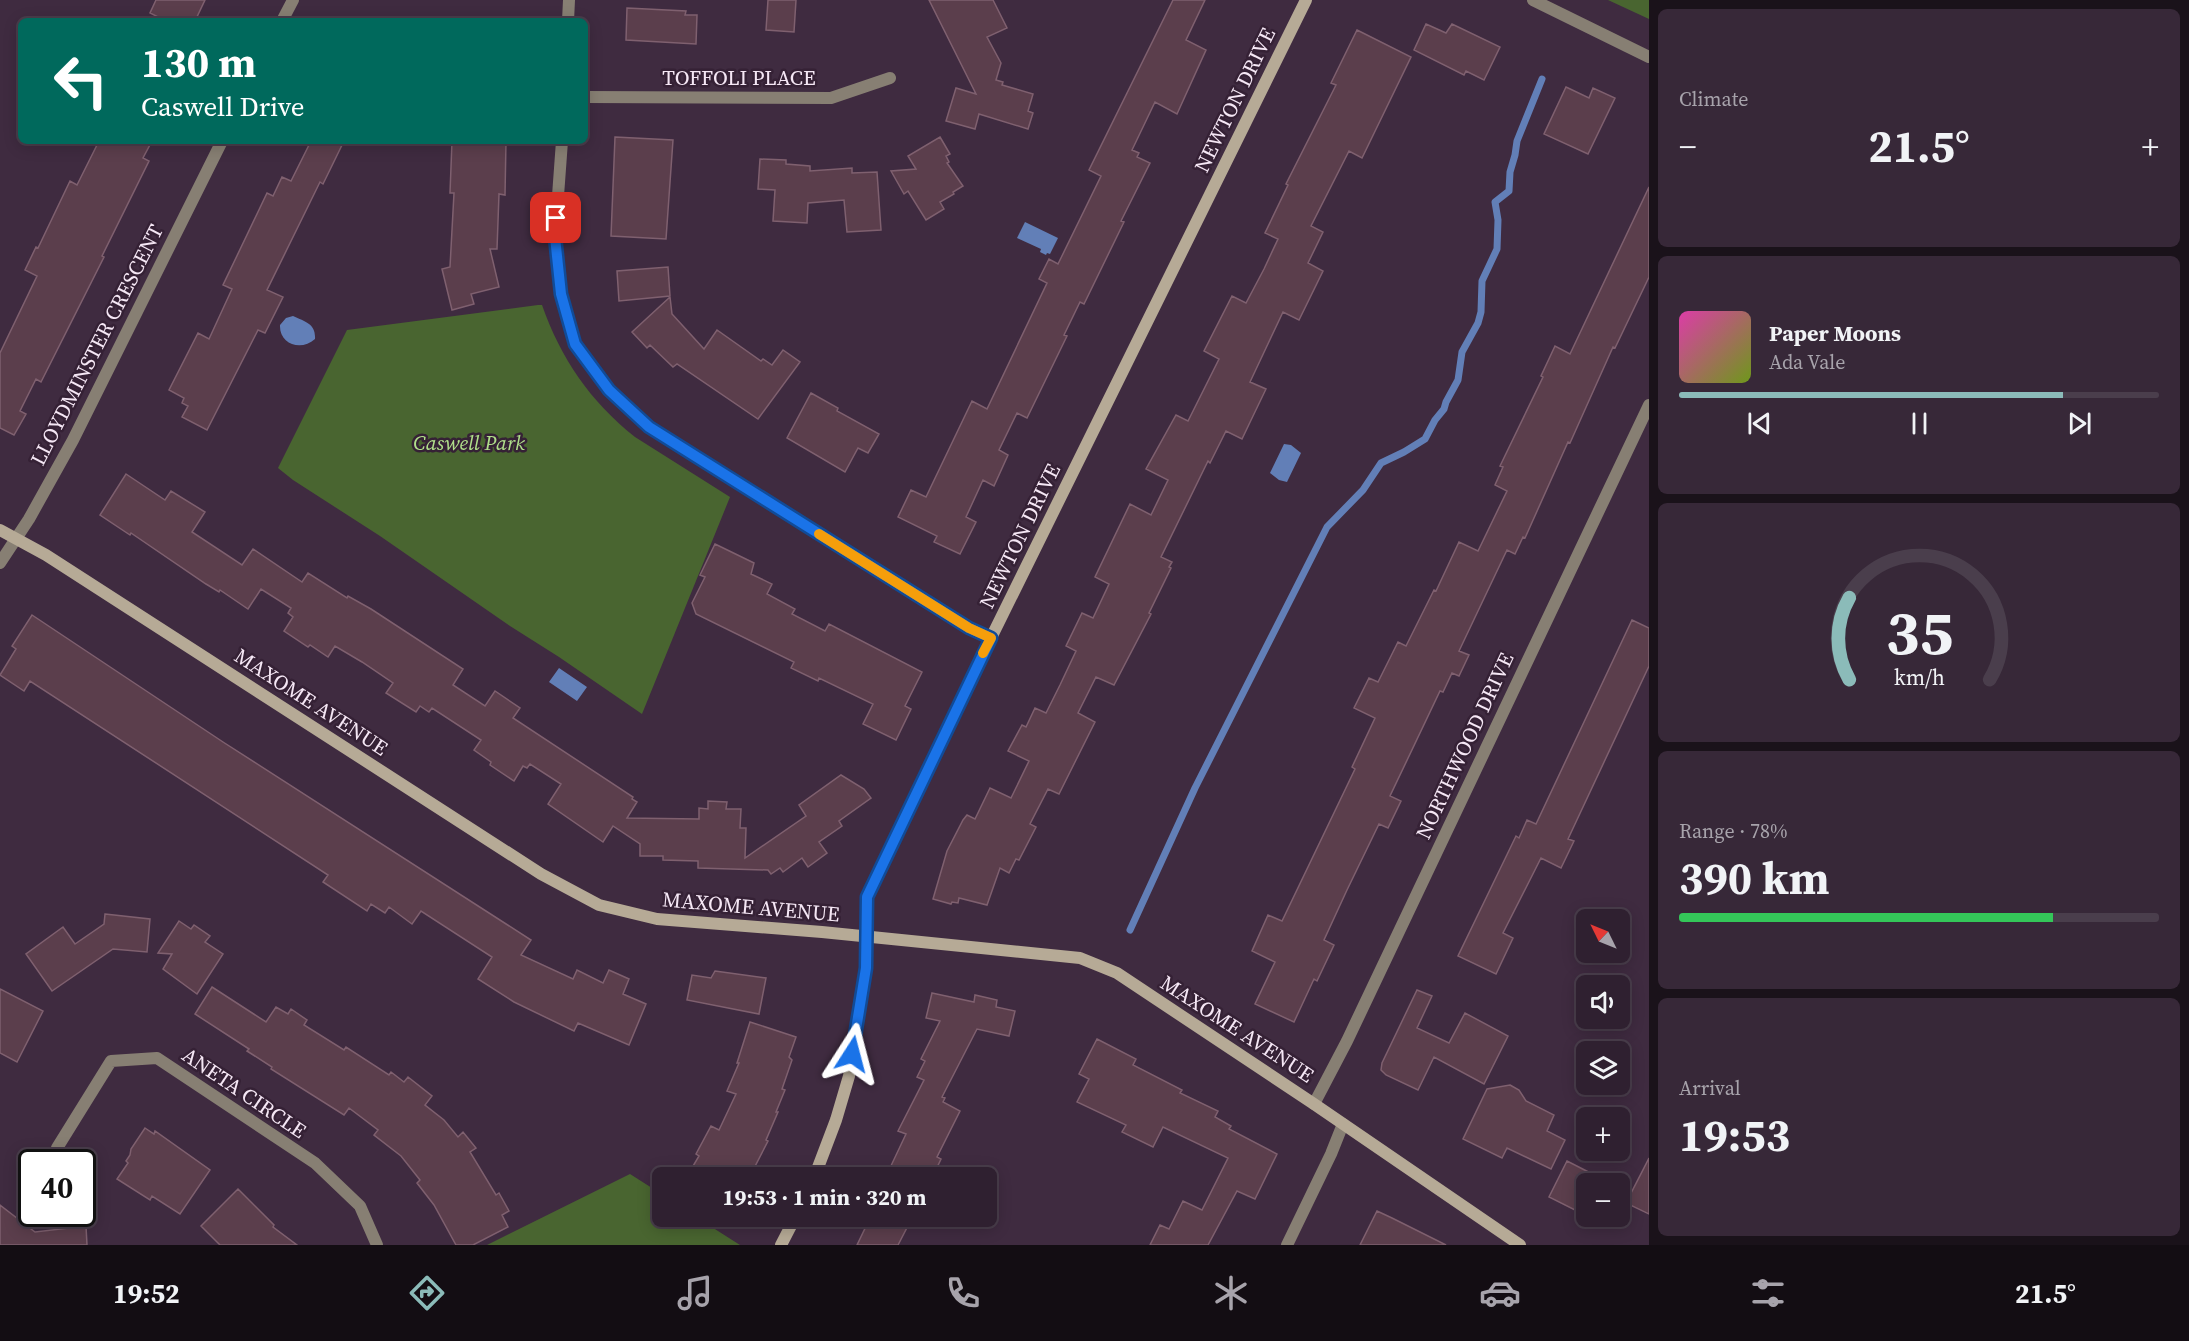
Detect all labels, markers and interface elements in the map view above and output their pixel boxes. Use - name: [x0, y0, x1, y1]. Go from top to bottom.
- street label: NEWTON DRIVE: [1187, 23, 1282, 177]
- text: 130 m: [141, 33, 256, 91]
- icon: left: [42, 42, 120, 120]
- street label: TOFFOLI PLACE: [662, 63, 816, 92]
- text: Climate: [1679, 85, 1748, 113]
- text: Caswell Drive: [141, 88, 305, 125]
- text: 21.5°: [1868, 115, 1970, 177]
- text: −: [1679, 124, 1697, 169]
- text: +: [2142, 124, 2159, 169]
- pin: [530, 192, 581, 243]
- icon: arrive: [539, 201, 572, 234]
- street label: LLOYDMINSTER CRESCENT: [23, 219, 170, 470]
- text: Paper Moons: [1769, 318, 1901, 348]
- text: Ada Vale: [1769, 348, 1845, 376]
- icon: previous: [1743, 407, 1776, 440]
- icon: pause: [1903, 407, 1936, 440]
- icon: next: [2063, 407, 2096, 440]
- park label: Caswell Park: [413, 428, 525, 457]
- street label: NEWTON DRIVE: [972, 459, 1067, 613]
- text: 35: [1885, 589, 1953, 675]
- street label: MAXOME AVENUE: [229, 641, 394, 762]
- street label: NORTHWOOD DRIVE: [1409, 648, 1521, 844]
- text: km/h: [1893, 663, 1945, 692]
- text: Range · 78%: [1679, 817, 1788, 845]
- text: 390 km: [1679, 847, 1830, 909]
- street label: MAXOME AVENUE: [661, 884, 841, 929]
- north arrow: [1576, 909, 1630, 963]
- map controls: [1576, 909, 1630, 1227]
- street label: MAXOME AVENUE: [1155, 968, 1320, 1089]
- button: sound: [1576, 975, 1630, 1029]
- position arrow: [820, 1022, 884, 1086]
- street label: ANETA CIRCLE: [176, 1040, 312, 1145]
- button: layers: [1576, 1041, 1630, 1095]
- text: Arrival: [1679, 1074, 1741, 1102]
- text: 19:53: [1679, 1104, 1790, 1166]
- button: +: [1576, 1107, 1630, 1161]
- speed limit sign: 40: [18, 1149, 96, 1227]
- button: −: [1576, 1173, 1630, 1227]
- text: 19:53 · 1 min · 320 m: [723, 1182, 926, 1212]
- icon: directions: [406, 1272, 448, 1314]
- icon: music: [674, 1272, 716, 1314]
- icon: phone: [942, 1272, 984, 1314]
- icon: climate: [1210, 1272, 1252, 1314]
- icon: car: [1479, 1272, 1521, 1314]
- icon: filters: [1747, 1272, 1789, 1314]
- text: 19:52: [113, 1275, 180, 1312]
- text: 21.5°: [2015, 1275, 2076, 1312]

